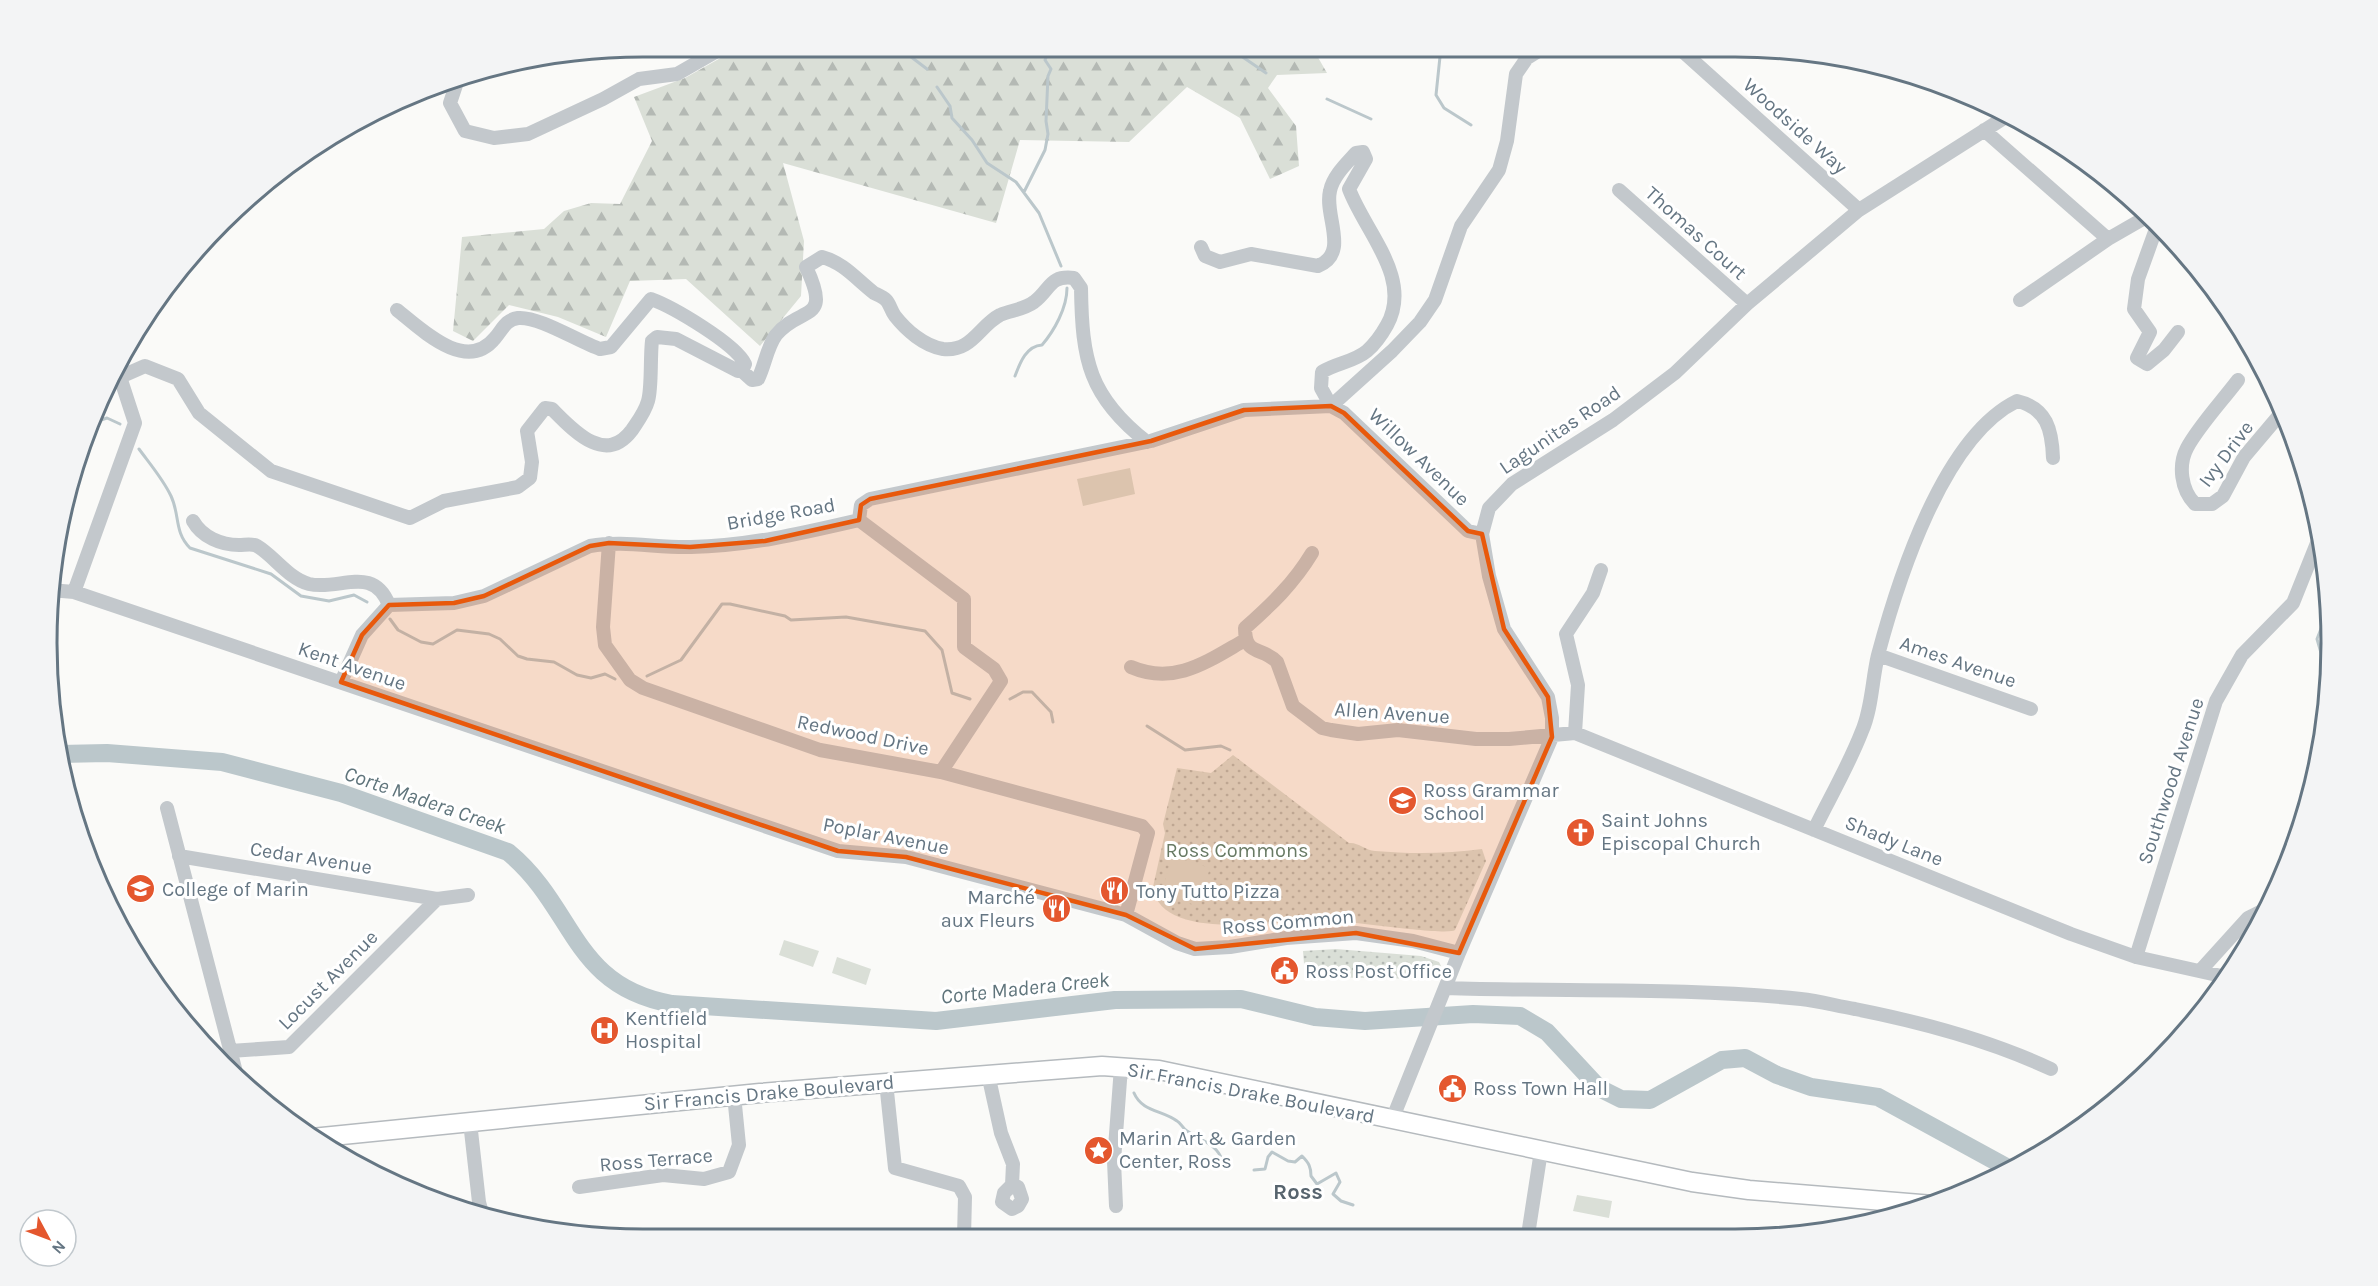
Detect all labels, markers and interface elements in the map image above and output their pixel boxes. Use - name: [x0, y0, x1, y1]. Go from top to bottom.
- street label: Woodside Way: [1738, 73, 1852, 179]
- street label: Thomas Court: [1641, 182, 1752, 285]
- street label: Lagunitas Road: [1495, 381, 1625, 479]
- street label: Willow Avenue: [1364, 403, 1474, 511]
- street label: Ivy Drive: [2194, 417, 2258, 491]
- street label: Bridge Road: [725, 493, 837, 535]
- street label: Ames Avenue: [1897, 631, 2019, 693]
- street label: Kent Avenue: [295, 637, 409, 695]
- street label: Southwood Avenue: [2133, 695, 2209, 867]
- street label: Allen Avenue: [1334, 697, 1450, 729]
- street label: Redwood Drive: [795, 710, 931, 760]
- water label: Corte Madera Creek: [341, 761, 509, 839]
- place label: Ross Grammar School: [1423, 779, 1559, 825]
- school or university icon: Ross Grammar School: [1386, 785, 1418, 817]
- place label: Saint Johns Episcopal Church: [1601, 809, 1761, 855]
- street label: Shady Lane: [1842, 811, 1946, 871]
- street label: Poplar Avenue: [821, 812, 951, 860]
- church icon: Saint Johns Episcopal Church: [1564, 816, 1596, 848]
- street label: Cedar Avenue: [248, 837, 374, 879]
- park label: Ross Commons: [1165, 839, 1309, 862]
- school or university icon: College of Marin: [125, 873, 157, 905]
- restaurant icon: Tony Tutto Pizza: [1099, 875, 1131, 907]
- place label: College of Marin: [162, 878, 309, 901]
- place label: Tony Tutto Pizza: [1136, 880, 1280, 903]
- place label: Marché aux Fleurs: [941, 886, 1035, 932]
- restaurant icon: Marché aux Fleurs: [1040, 892, 1072, 924]
- street label: Ross Common: [1221, 905, 1355, 939]
- street label: Locust Avenue: [273, 925, 383, 1035]
- public building icon: Ross Post Office: [1268, 955, 1300, 987]
- place label: Ross Post Office: [1305, 960, 1452, 983]
- water label: Corte Madera Creek: [940, 967, 1111, 1009]
- place label: Kentfield Hospital: [625, 1007, 708, 1053]
- hospital icon: Kentfield Hospital: [588, 1014, 620, 1046]
- street label: Sir Francis Drake Boulevard: [1125, 1058, 1377, 1128]
- street label: Sir Francis Drake Boulevard: [643, 1071, 895, 1115]
- public building icon: Ross Town Hall: [1436, 1072, 1468, 1104]
- place label: Ross Town Hall: [1473, 1077, 1608, 1100]
- place label: Marin Art & Garden Center, Ross: [1119, 1127, 1296, 1173]
- place icon: Marin Art & Garden Center, Ross: [1082, 1134, 1114, 1166]
- street label: Ross Terrace: [598, 1144, 714, 1176]
- district label: Ross: [1273, 1179, 1323, 1205]
- north arrow: [18, 1208, 78, 1268]
- text: N: [48, 1237, 70, 1258]

